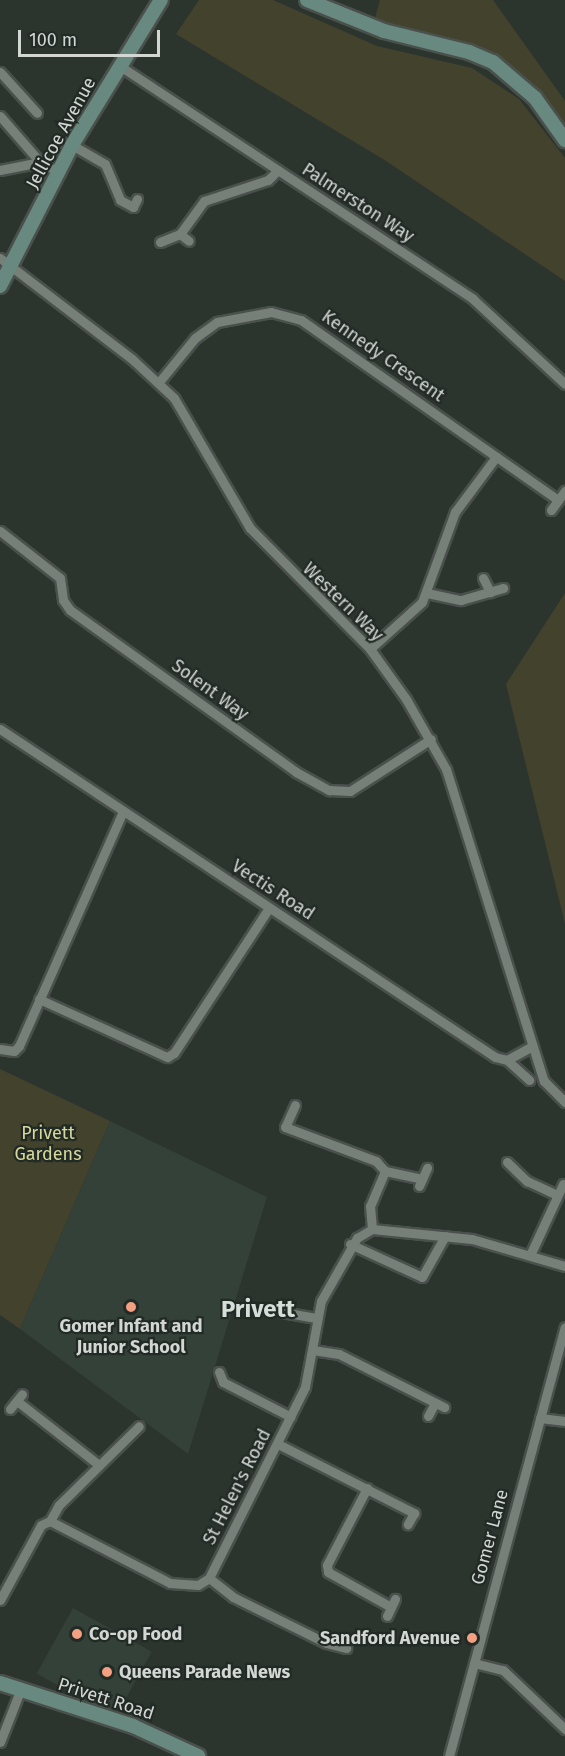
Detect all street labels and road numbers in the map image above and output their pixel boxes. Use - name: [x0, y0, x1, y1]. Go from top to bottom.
- street label: Jellicoe Avenue: [21, 74, 101, 192]
- street label: Palmerston Way: [298, 159, 418, 247]
- street label: Kennedy Crescent: [317, 306, 449, 406]
- street label: Western Way: [298, 558, 388, 646]
- street label: Solent Way: [167, 655, 253, 725]
- street label: Vectis Road: [228, 855, 318, 925]
- street label: St Helen's Road: [199, 1426, 275, 1548]
- street label: Gomer Lane: [467, 1487, 513, 1587]
- street label: Privett Road: [55, 1673, 157, 1725]

